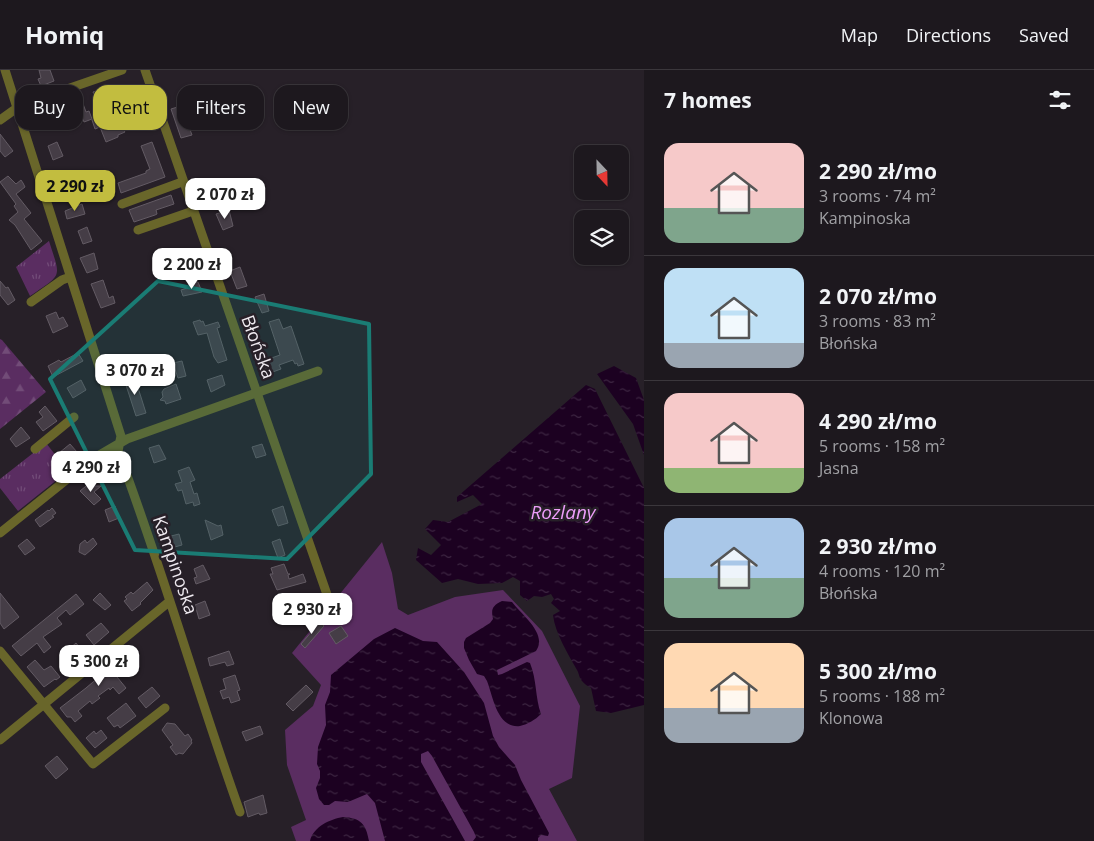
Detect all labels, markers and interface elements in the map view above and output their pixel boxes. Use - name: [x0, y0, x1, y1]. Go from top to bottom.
- text: Homiq: [25, 18, 104, 51]
- text: Map: [841, 23, 878, 47]
- text: Directions: [906, 23, 991, 47]
- text: Saved: [1019, 23, 1069, 47]
- chip: Buy: [15, 85, 83, 130]
- chip: Rent: [93, 85, 167, 130]
- chip: Filters: [177, 85, 264, 130]
- chip: New: [274, 85, 348, 130]
- text: 7 homes: [664, 86, 752, 114]
- icon: filters: [1046, 86, 1074, 114]
- north arrow: [574, 145, 629, 200]
- map controls: [574, 145, 629, 265]
- text: 2 290 zł/mo: [819, 157, 937, 185]
- icon: home: [704, 163, 764, 223]
- pin: 2 290 zł: [23, 170, 127, 212]
- text: 2 290 zł: [46, 175, 104, 197]
- pin: 2 070 zł: [173, 178, 277, 220]
- text: 2 070 zł: [196, 183, 254, 205]
- text: 3 rooms · 74 m²: [819, 185, 936, 207]
- text: Kampinoska: [819, 207, 911, 229]
- button: layers: [574, 210, 629, 265]
- pin: 2 200 zł: [140, 248, 244, 290]
- text: 2 200 zł: [163, 253, 221, 275]
- text: 2 070 zł/mo: [819, 282, 937, 310]
- icon: home: [704, 288, 764, 348]
- text: 3 rooms · 83 m²: [819, 310, 936, 332]
- street label: Błońska: [236, 312, 282, 382]
- text: Błońska: [819, 332, 878, 354]
- pin: 3 070 zł: [83, 354, 187, 396]
- text: 3 070 zł: [106, 359, 164, 381]
- text: 4 290 zł/mo: [819, 407, 937, 435]
- icon: home: [704, 413, 764, 473]
- text: 5 rooms · 158 m²: [819, 435, 945, 457]
- pin: 4 290 zł: [39, 450, 143, 493]
- text: 4 290 zł: [62, 456, 120, 478]
- text: Jasna: [819, 457, 859, 479]
- water label: Rozlany: [530, 499, 597, 525]
- street label: Kampinoska: [148, 512, 204, 617]
- text: 2 930 zł/mo: [819, 532, 937, 560]
- icon: home: [704, 538, 764, 598]
- text: 4 rooms · 120 m²: [819, 560, 945, 582]
- text: Błońska: [819, 582, 878, 604]
- pin: 2 930 zł: [260, 592, 364, 635]
- text: 2 930 zł: [283, 598, 341, 620]
- pin: 5 300 zł: [47, 644, 151, 687]
- text: 5 300 zł: [70, 650, 128, 672]
- text: 5 300 zł/mo: [819, 657, 937, 685]
- icon: home: [704, 663, 764, 723]
- text: 5 rooms · 188 m²: [819, 685, 945, 707]
- text: Klonowa: [819, 707, 883, 729]

